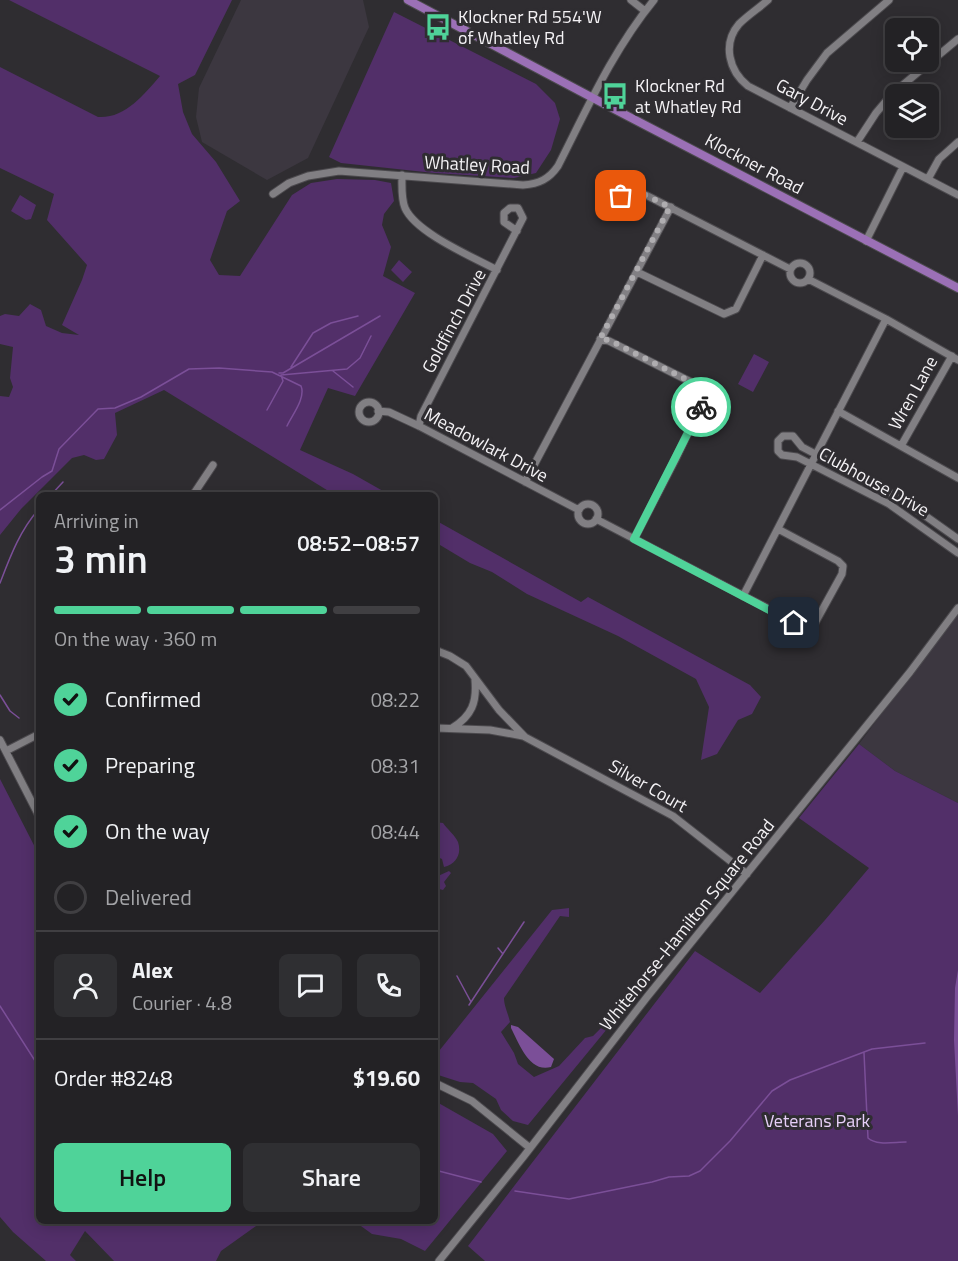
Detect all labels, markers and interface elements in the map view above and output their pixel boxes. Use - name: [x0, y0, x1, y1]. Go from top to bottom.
- place label: Klockner Rd 554'W of Whatley Rd: [458, 3, 602, 51]
- bus stop icon: Klockner Rd 554'W of Whatley Rd: [423, 12, 453, 42]
- map controls: [885, 18, 939, 138]
- button: locate: [885, 18, 939, 72]
- street label: Gary Drive: [771, 71, 853, 132]
- place label: Klockner Rd at Whatley Rd: [635, 72, 741, 120]
- bus stop icon: Klockner Rd at Whatley Rd: [600, 81, 630, 111]
- button: layers: [885, 84, 939, 138]
- street label: Klockner Road: [700, 126, 808, 201]
- street label: Whatley Road: [424, 148, 530, 181]
- pin: [595, 170, 646, 221]
- icon: bag: [604, 179, 637, 212]
- street label: Goldfinch Drive: [415, 264, 492, 378]
- street label: Wren Lane: [881, 351, 944, 435]
- courier: [671, 377, 731, 437]
- icon: bike: [685, 391, 718, 424]
- street label: Meadowlark Drive: [419, 400, 553, 489]
- street label: Clubhouse Drive: [814, 440, 934, 523]
- text: Arriving in: [54, 505, 139, 536]
- text: 08:52–08:57: [297, 526, 420, 560]
- text: 3 min: [54, 529, 148, 588]
- pin: [768, 597, 819, 648]
- icon: home: [777, 606, 810, 639]
- text: On the way · 360 m: [54, 623, 217, 654]
- text: Confirmed: [105, 682, 201, 716]
- icon: check: [54, 683, 87, 716]
- text: 08:22: [371, 684, 420, 715]
- text: Preparing: [105, 748, 195, 782]
- icon: check: [54, 749, 87, 782]
- text: 08:31: [371, 750, 420, 781]
- street label: Silver Court: [604, 752, 693, 819]
- street label: Whitehorse-Hamilton Square Road: [593, 813, 781, 1036]
- text: On the way: [105, 814, 210, 848]
- icon: check: [54, 815, 87, 848]
- text: 08:44: [371, 816, 420, 847]
- text: Delivered: [105, 880, 192, 914]
- text: Alex: [132, 953, 173, 987]
- button: person: [54, 954, 117, 1017]
- button: chat: [279, 954, 342, 1017]
- button: phone: [357, 954, 420, 1017]
- text: Courier · 4.8: [132, 987, 232, 1018]
- text: Order #8248: [54, 1061, 173, 1095]
- text: $19.60: [353, 1061, 420, 1095]
- park label: Veterans Park: [764, 1107, 870, 1134]
- button: Help: [54, 1143, 231, 1212]
- button: Share: [243, 1143, 420, 1212]

